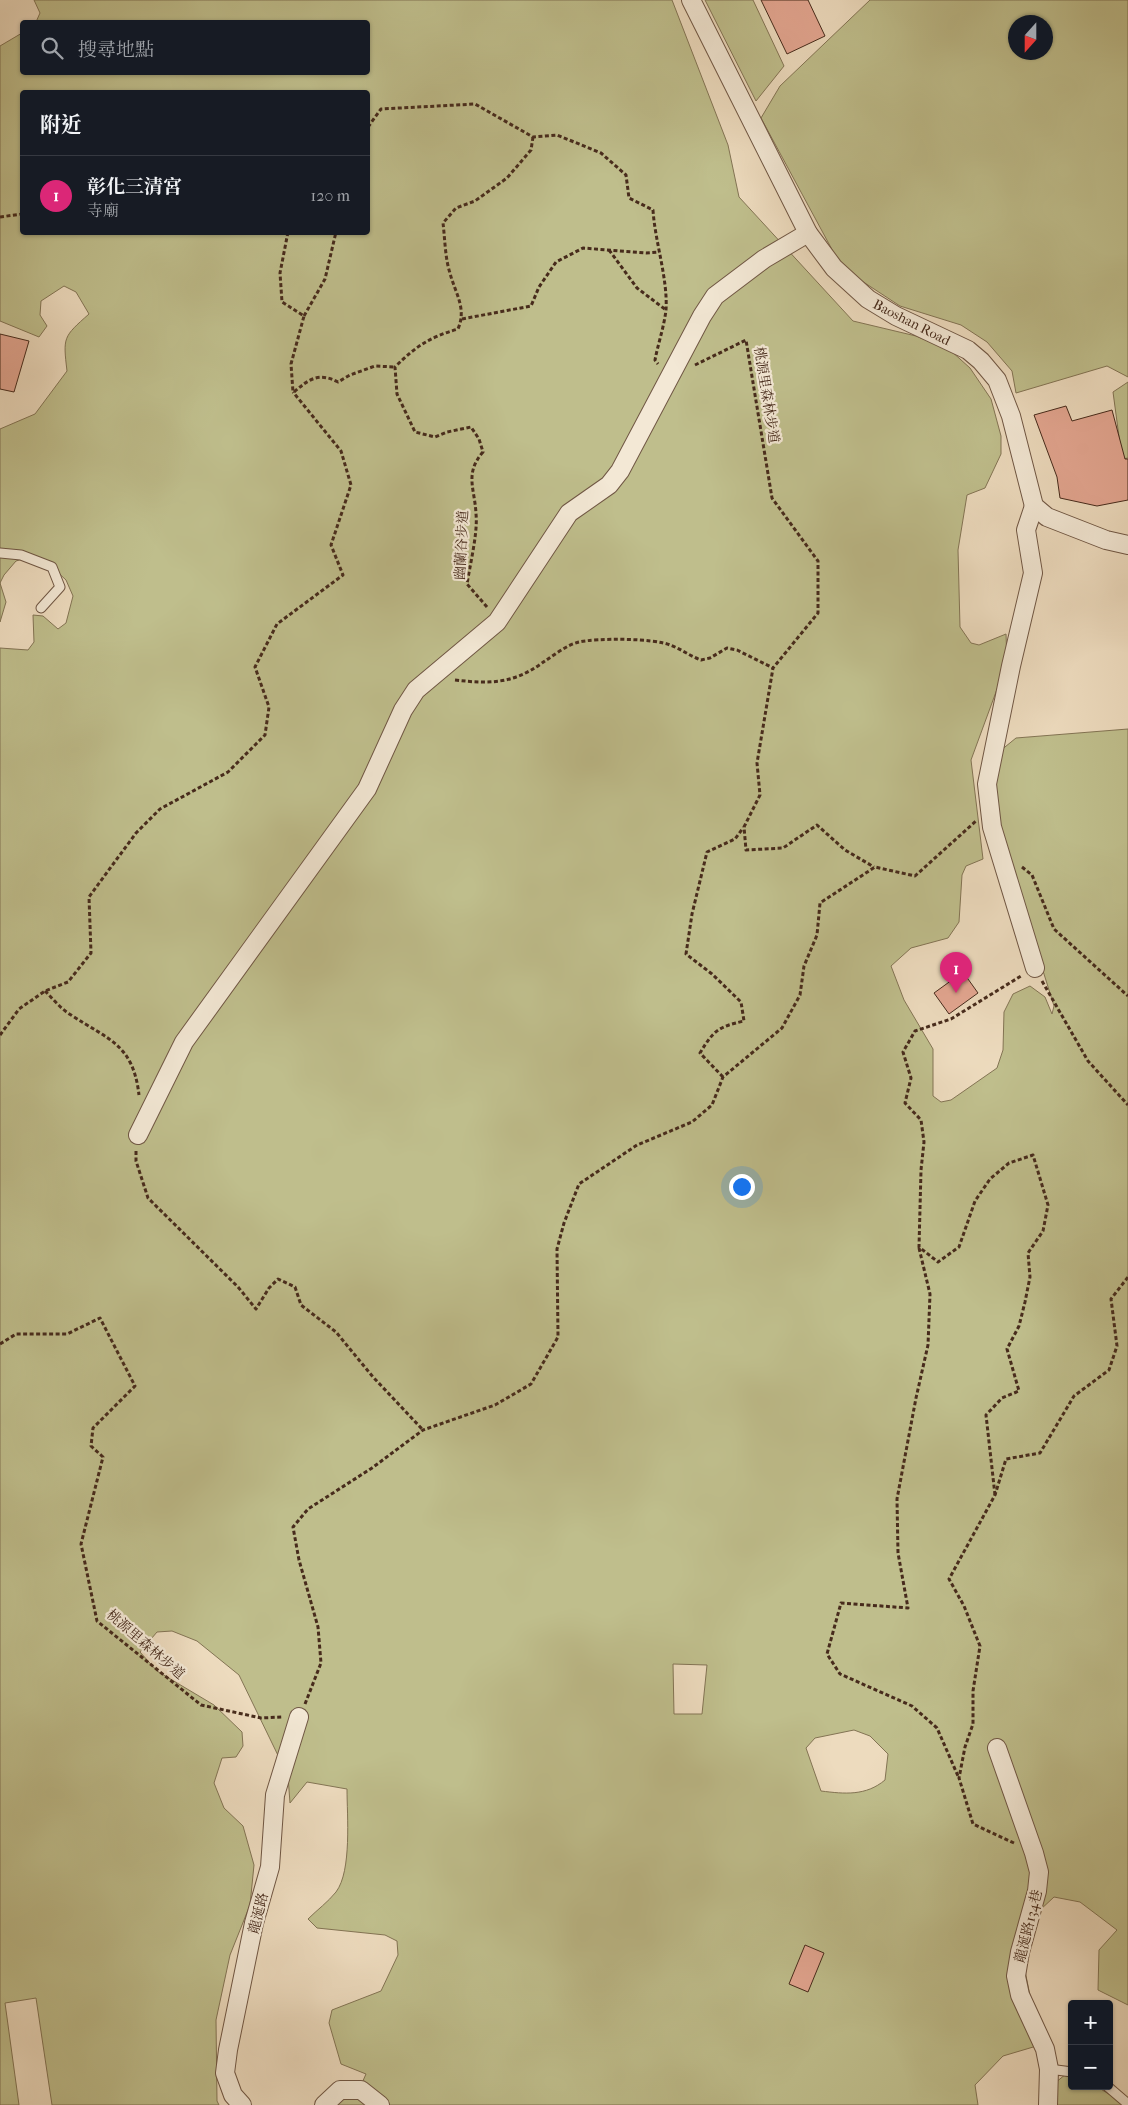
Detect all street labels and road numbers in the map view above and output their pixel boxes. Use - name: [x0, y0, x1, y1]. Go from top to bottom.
- street label: Baoshan Road: [870, 296, 954, 349]
- street label: 桃源里森林步道: [750, 345, 783, 445]
- street label: 幽蘭谷步道: [451, 510, 472, 580]
- street label: 桃源里森林步道: [103, 1606, 188, 1683]
- street label: 龍涎路134巷: [1011, 1888, 1046, 1965]
- street label: 龍涎路: [245, 1891, 272, 1936]

